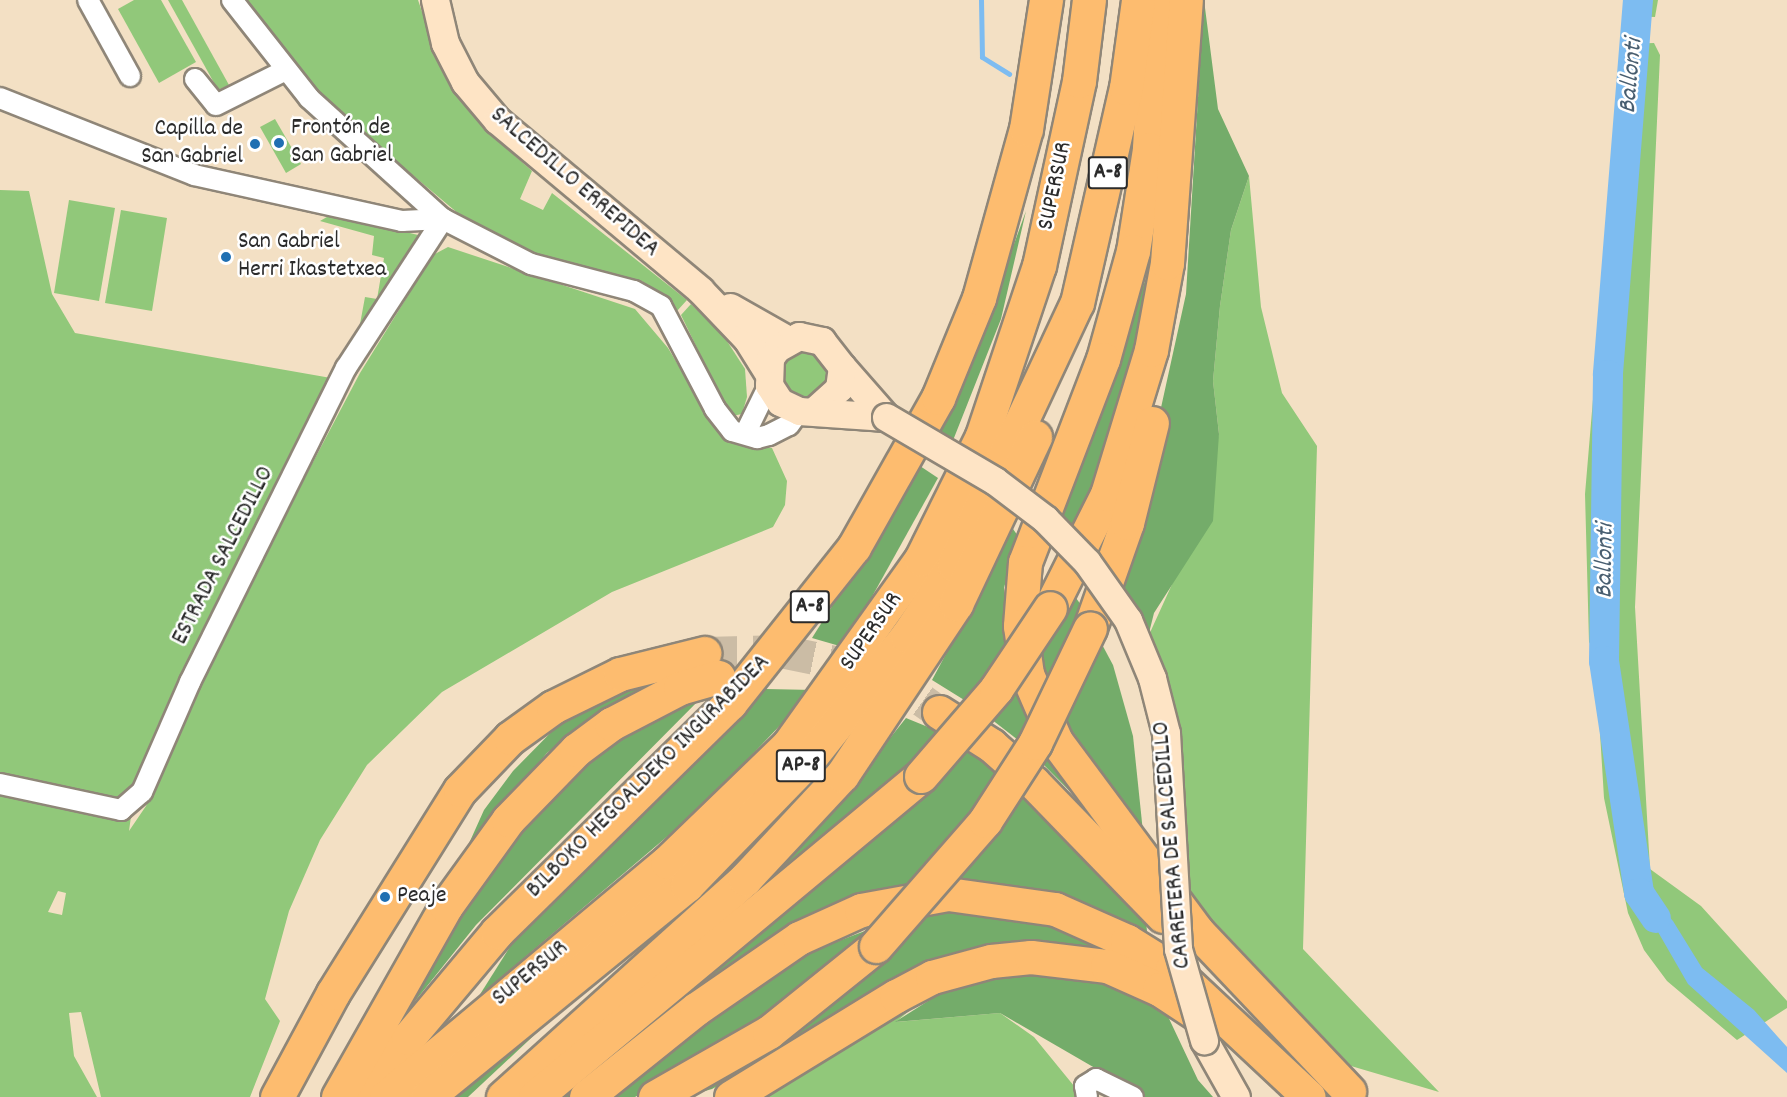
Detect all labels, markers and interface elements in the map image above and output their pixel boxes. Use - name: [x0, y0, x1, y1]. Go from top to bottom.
- water label: Ballonti: [1613, 37, 1651, 115]
- street label: SALCEDILLO ERREPIDEA: [483, 102, 665, 264]
- place label: Frontón de San Gabriel: [291, 115, 393, 171]
- place label: Capilla de San Gabriel: [141, 116, 243, 172]
- marker: Frontón de San Gabriel: [272, 136, 286, 150]
- marker: Capilla de San Gabriel: [248, 137, 262, 151]
- street label: SUPERSUR: [1033, 139, 1079, 233]
- road number: A-8: [1087, 154, 1129, 192]
- place label: San Gabriel Herri Ikastetxea: [238, 229, 386, 285]
- marker: San Gabriel Herri Ikastetxea: [219, 250, 233, 264]
- street label: ESTRADA SALCEDILLO: [167, 462, 281, 650]
- water label: Ballonti: [1590, 523, 1622, 599]
- street label: SUPERSUR: [835, 587, 909, 677]
- road number: A-8: [789, 588, 831, 626]
- street label: BILBOKO HEGOALDEKO INGURABIDEA: [521, 649, 777, 905]
- street label: CARRETERA DE SALCEDILLO: [1148, 720, 1198, 970]
- road number: AP-8: [776, 747, 826, 785]
- place label: Peaje: [397, 883, 447, 911]
- marker: Peaje: [378, 890, 392, 904]
- street label: SUPERSUR: [487, 935, 575, 1013]

